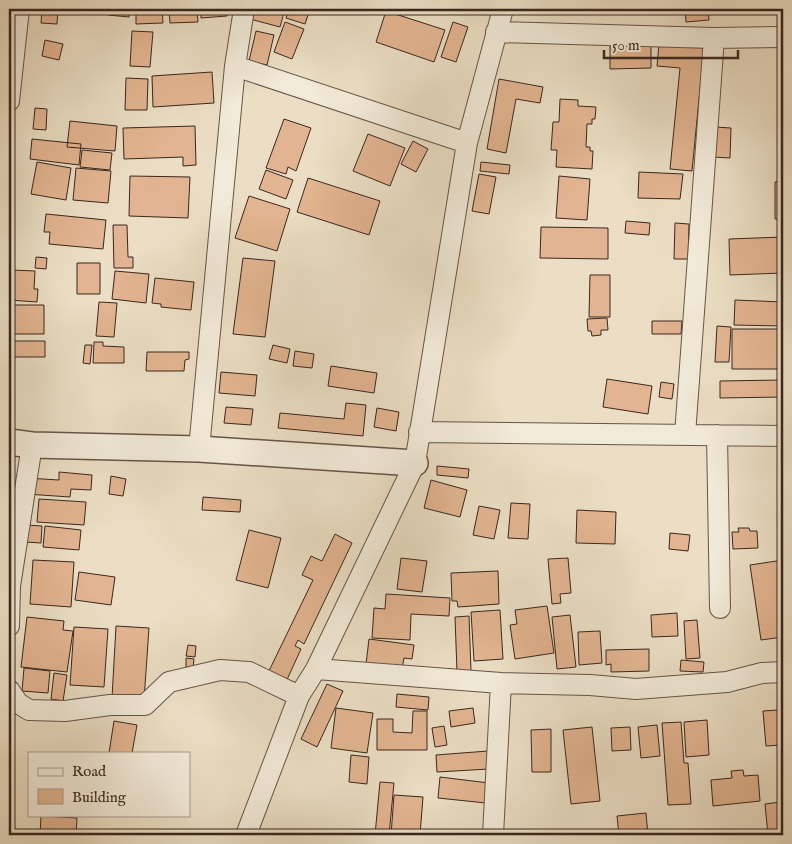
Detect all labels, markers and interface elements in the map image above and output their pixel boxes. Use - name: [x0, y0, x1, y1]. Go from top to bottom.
- scale bar: [604, 28, 738, 60]
- text: 50 m: [612, 36, 640, 55]
- legend: [28, 752, 190, 816]
- text: Road: [72, 762, 107, 781]
- text: Building: [72, 788, 127, 807]

